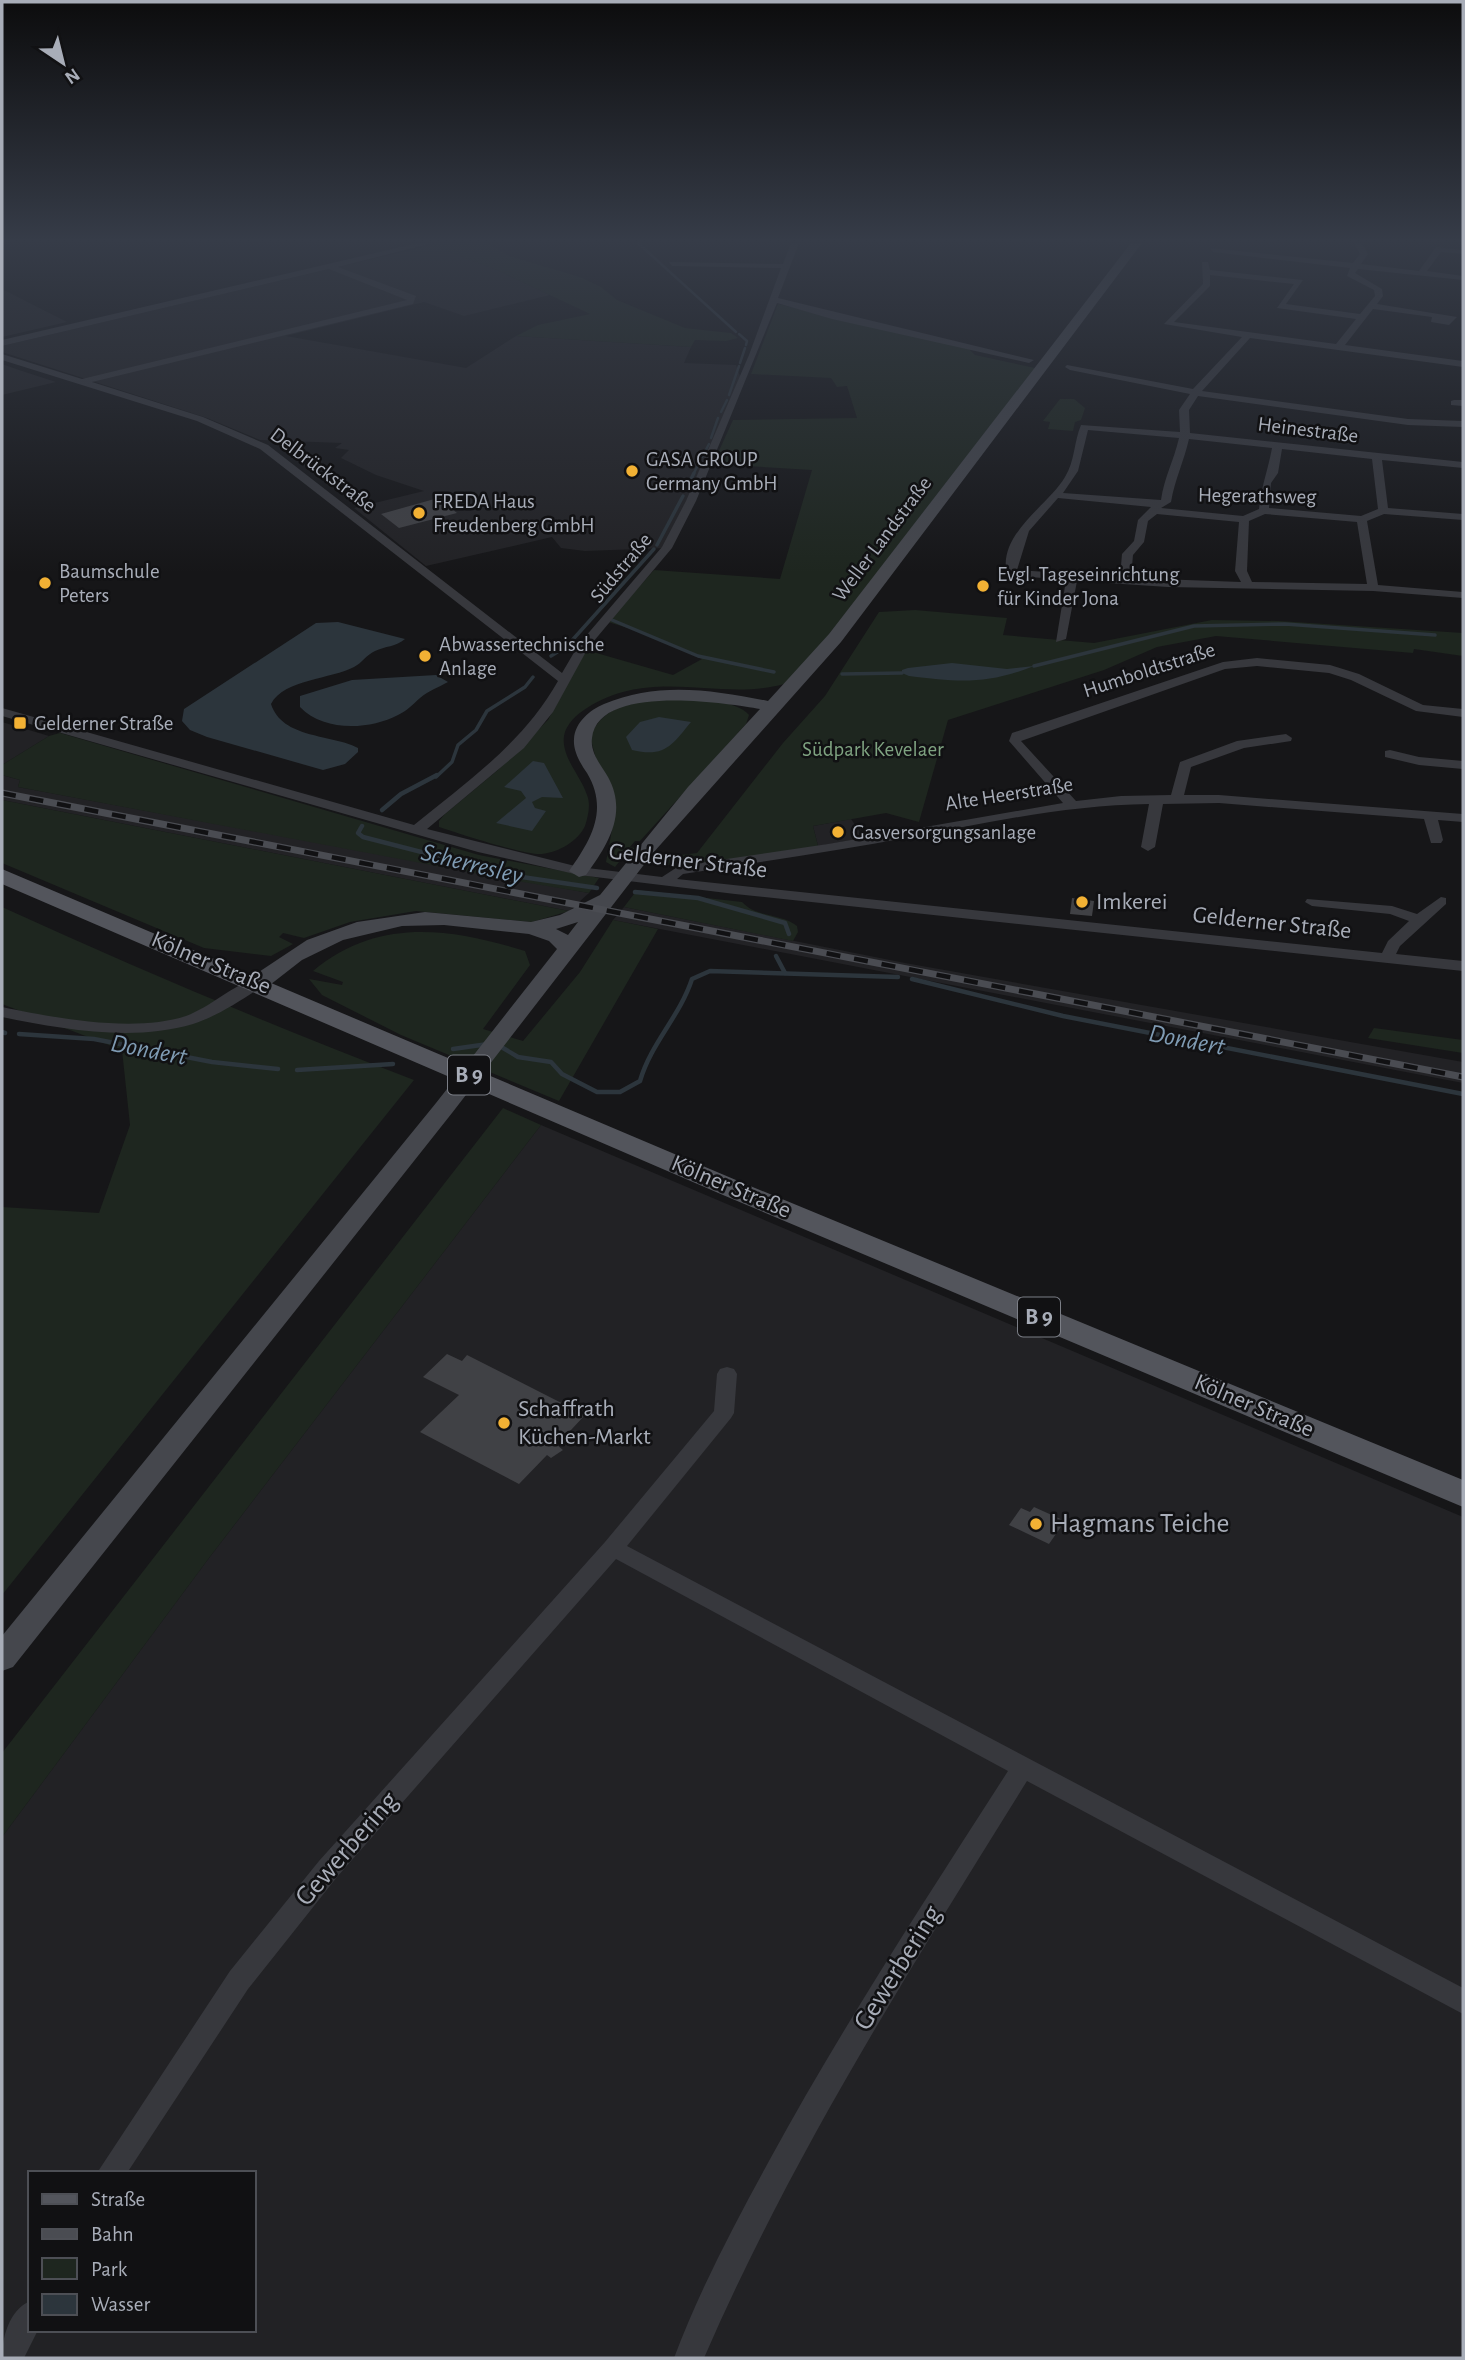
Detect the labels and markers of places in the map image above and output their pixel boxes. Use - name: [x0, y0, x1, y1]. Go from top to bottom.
- place label: GASA GROUP Germany GmbH: [646, 449, 778, 494]
- marker: GASA GROUP Germany GmbH: [624, 463, 640, 479]
- place label: FREDA Haus Freudenberg GmbH: [433, 491, 595, 536]
- marker: FREDA Haus Freudenberg GmbH: [411, 505, 427, 521]
- place label: Baumschule Peters: [59, 561, 160, 606]
- place label: Evgl. Tageseinrichtung für Kinder Jona: [997, 564, 1180, 609]
- marker: Baumschule Peters: [37, 575, 53, 591]
- marker: Evgl. Tageseinrichtung für Kinder Jona: [975, 578, 991, 594]
- place label: Abwassertechnische Anlage: [439, 634, 604, 679]
- marker: Abwassertechnische Anlage: [417, 648, 433, 664]
- place label: Gelderner Straße: [34, 713, 173, 734]
- marker: Gelderner Straße: [12, 715, 28, 731]
- place label: Gasversorgungsanlage: [852, 822, 1036, 843]
- marker: Gasversorgungsanlage: [830, 824, 846, 840]
- place label: Imkerei: [1096, 890, 1168, 914]
- marker: Imkerei: [1074, 894, 1090, 910]
- place label: Schaffrath Küchen-Markt: [518, 1397, 651, 1449]
- marker: Schaffrath Küchen-Markt: [496, 1415, 512, 1431]
- place label: Hagmans Teiche: [1050, 1510, 1229, 1538]
- marker: Hagmans Teiche: [1028, 1516, 1044, 1532]

